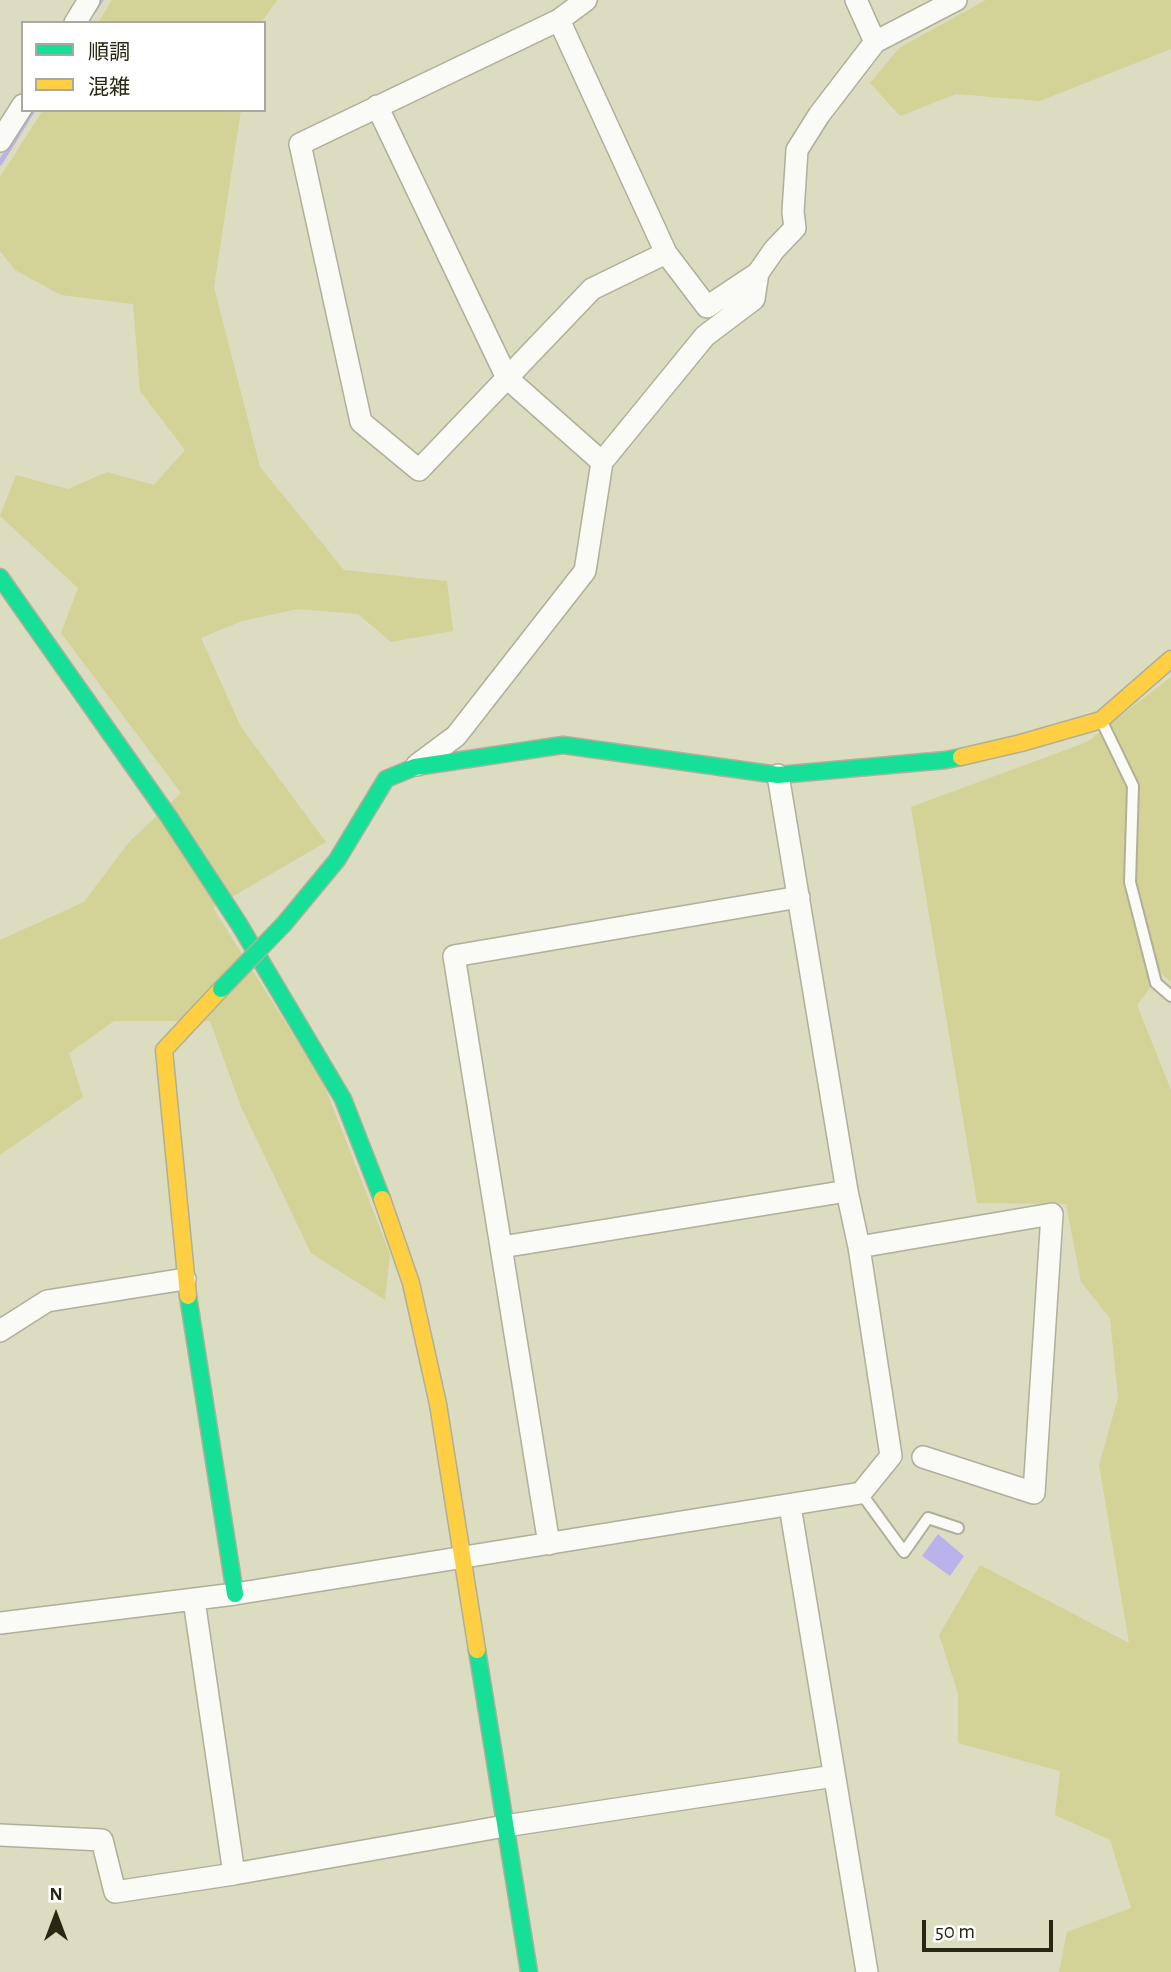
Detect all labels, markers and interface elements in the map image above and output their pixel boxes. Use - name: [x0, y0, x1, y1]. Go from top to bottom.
- legend: [21, 21, 266, 112]
- text: 順調: [88, 42, 130, 63]
- text: 混雑: [88, 77, 130, 98]
- north arrow: [21, 1881, 91, 1951]
- text: N: [49, 1885, 63, 1904]
- scale bar: [926, 1906, 1057, 1950]
- text: 50 m: [935, 1921, 975, 1942]

